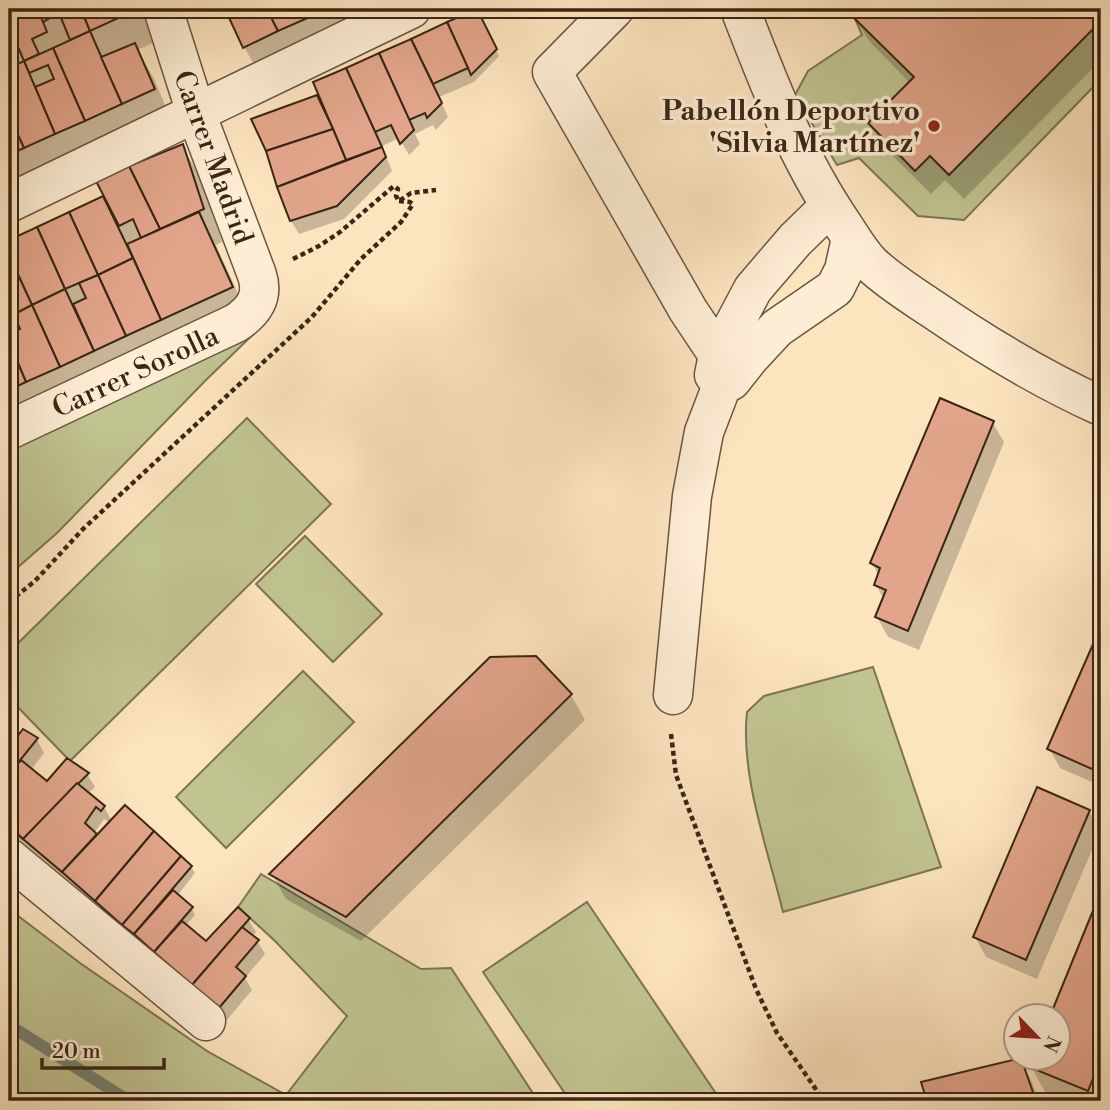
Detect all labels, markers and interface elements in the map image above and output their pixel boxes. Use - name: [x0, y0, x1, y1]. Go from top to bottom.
- street label: Carrer Madrid: [165, 66, 260, 249]
- place label: Pabellón Deportivo 'Silvia Martínez': [662, 94, 920, 161]
- marker: Pabellón Deportivo 'Silvia Martínez': [926, 118, 942, 134]
- street label: Carrer Sorolla: [47, 318, 225, 426]
- north arrow: [1002, 1002, 1072, 1072]
- scale bar: [42, 1026, 164, 1070]
- text: N: [1037, 1032, 1066, 1056]
- text: 20 m: [52, 1039, 101, 1065]

